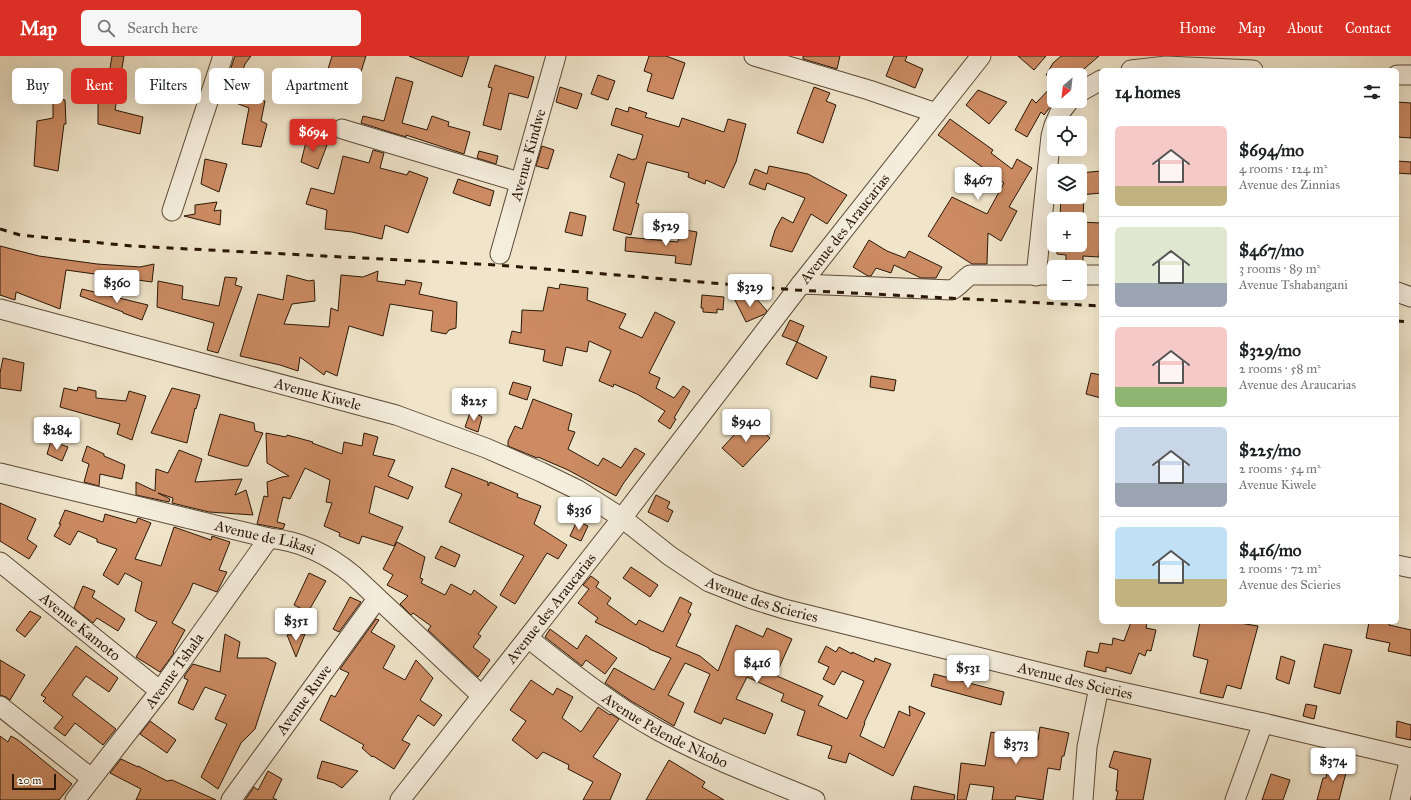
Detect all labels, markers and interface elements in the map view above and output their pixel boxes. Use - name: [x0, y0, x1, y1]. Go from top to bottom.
- search box: [81, 10, 361, 46]
- text: Map: [20, 17, 57, 40]
- icon: search: [95, 17, 117, 39]
- text: Search here: [127, 19, 198, 37]
- text: Home: [1179, 20, 1216, 37]
- text: Map: [1238, 20, 1265, 37]
- text: About: [1287, 20, 1323, 37]
- text: Contact: [1345, 20, 1391, 37]
- chip: Buy: [12, 68, 63, 104]
- chip: Rent: [71, 68, 127, 104]
- chip: Filters: [135, 68, 201, 104]
- chip: New: [209, 68, 264, 104]
- chip: Apartment: [272, 68, 362, 104]
- north arrow: [1047, 68, 1087, 108]
- map controls: [1047, 68, 1087, 300]
- icon: filters: [1361, 81, 1383, 103]
- text: 14 homes: [1115, 82, 1180, 103]
- street label: Avenue Kindwe: [506, 107, 550, 204]
- button: locate: [1047, 116, 1087, 156]
- pin: $694: [289, 119, 337, 153]
- text: $694: [299, 124, 327, 140]
- text: $694/mo: [1239, 140, 1304, 161]
- icon: home: [1147, 142, 1195, 190]
- text: 4 rooms · 124 m²: [1239, 161, 1328, 177]
- button: layers: [1047, 164, 1087, 204]
- pin: $467: [954, 167, 1002, 201]
- street label: Avenue des Araucarias: [795, 170, 894, 288]
- text: $467: [964, 172, 992, 188]
- text: Avenue des Zinnias: [1239, 177, 1340, 193]
- button: +: [1047, 212, 1087, 252]
- pin: $529: [642, 213, 690, 247]
- text: $529: [652, 218, 680, 234]
- text: $467/mo: [1239, 240, 1304, 261]
- icon: home: [1147, 243, 1195, 291]
- button: −: [1047, 260, 1087, 300]
- text: 3 rooms · 89 m²: [1239, 261, 1321, 277]
- pin: $360: [93, 270, 141, 304]
- pin: $329: [726, 274, 774, 308]
- text: $360: [103, 275, 131, 291]
- text: Avenue Tshabangani: [1239, 277, 1348, 293]
- text: $329: [737, 279, 763, 295]
- text: $329/mo: [1239, 340, 1301, 361]
- icon: home: [1147, 343, 1195, 391]
- text: 2 rooms · 58 m²: [1239, 361, 1321, 377]
- street label: Avenue Kiwele: [271, 374, 363, 414]
- text: Avenue des Araucarias: [1239, 377, 1356, 393]
- pin: $225: [450, 388, 498, 422]
- text: $225: [461, 393, 487, 409]
- pin: $940: [722, 409, 770, 443]
- text: $940: [731, 414, 761, 430]
- pin: $284: [33, 417, 81, 451]
- text: $284: [43, 422, 71, 438]
- text: $225/mo: [1239, 440, 1301, 461]
- icon: home: [1147, 443, 1195, 491]
- text: 2 rooms · 54 m²: [1239, 461, 1321, 477]
- text: Avenue Kiwele: [1239, 477, 1316, 493]
- pin: $336: [555, 497, 603, 531]
- text: $336: [567, 502, 591, 518]
- street label: Avenue de Likasi: [212, 516, 319, 559]
- text: $416/mo: [1239, 540, 1302, 561]
- icon: home: [1147, 543, 1195, 591]
- street label: Avenue des Araucarias: [501, 550, 600, 668]
- text: 2 rooms · 72 m²: [1239, 561, 1321, 577]
- street label: Avenue des Scieries: [702, 572, 820, 626]
- text: Avenue des Scieries: [1239, 577, 1341, 593]
- street label: Avenue Kamoto: [35, 588, 124, 665]
- pin: $351: [272, 608, 320, 642]
- text: $351: [284, 613, 308, 629]
- street label: Avenue Tshala: [140, 629, 208, 713]
- pin: $416: [733, 650, 781, 684]
- text: $416: [744, 655, 770, 671]
- pin: $531: [944, 655, 992, 689]
- street label: Avenue des Scieries: [1015, 658, 1134, 703]
- text: $531: [956, 660, 980, 676]
- street label: Avenue Ruwe: [272, 661, 335, 739]
- street label: Avenue Pelende Nkobo: [598, 688, 731, 772]
- pin: $373: [992, 731, 1040, 765]
- text: $373: [1003, 736, 1029, 752]
- pin: $374: [1309, 748, 1357, 782]
- text: $374: [1320, 753, 1346, 769]
- scale bar: [12, 772, 56, 791]
- text: 20 m: [18, 774, 41, 787]

